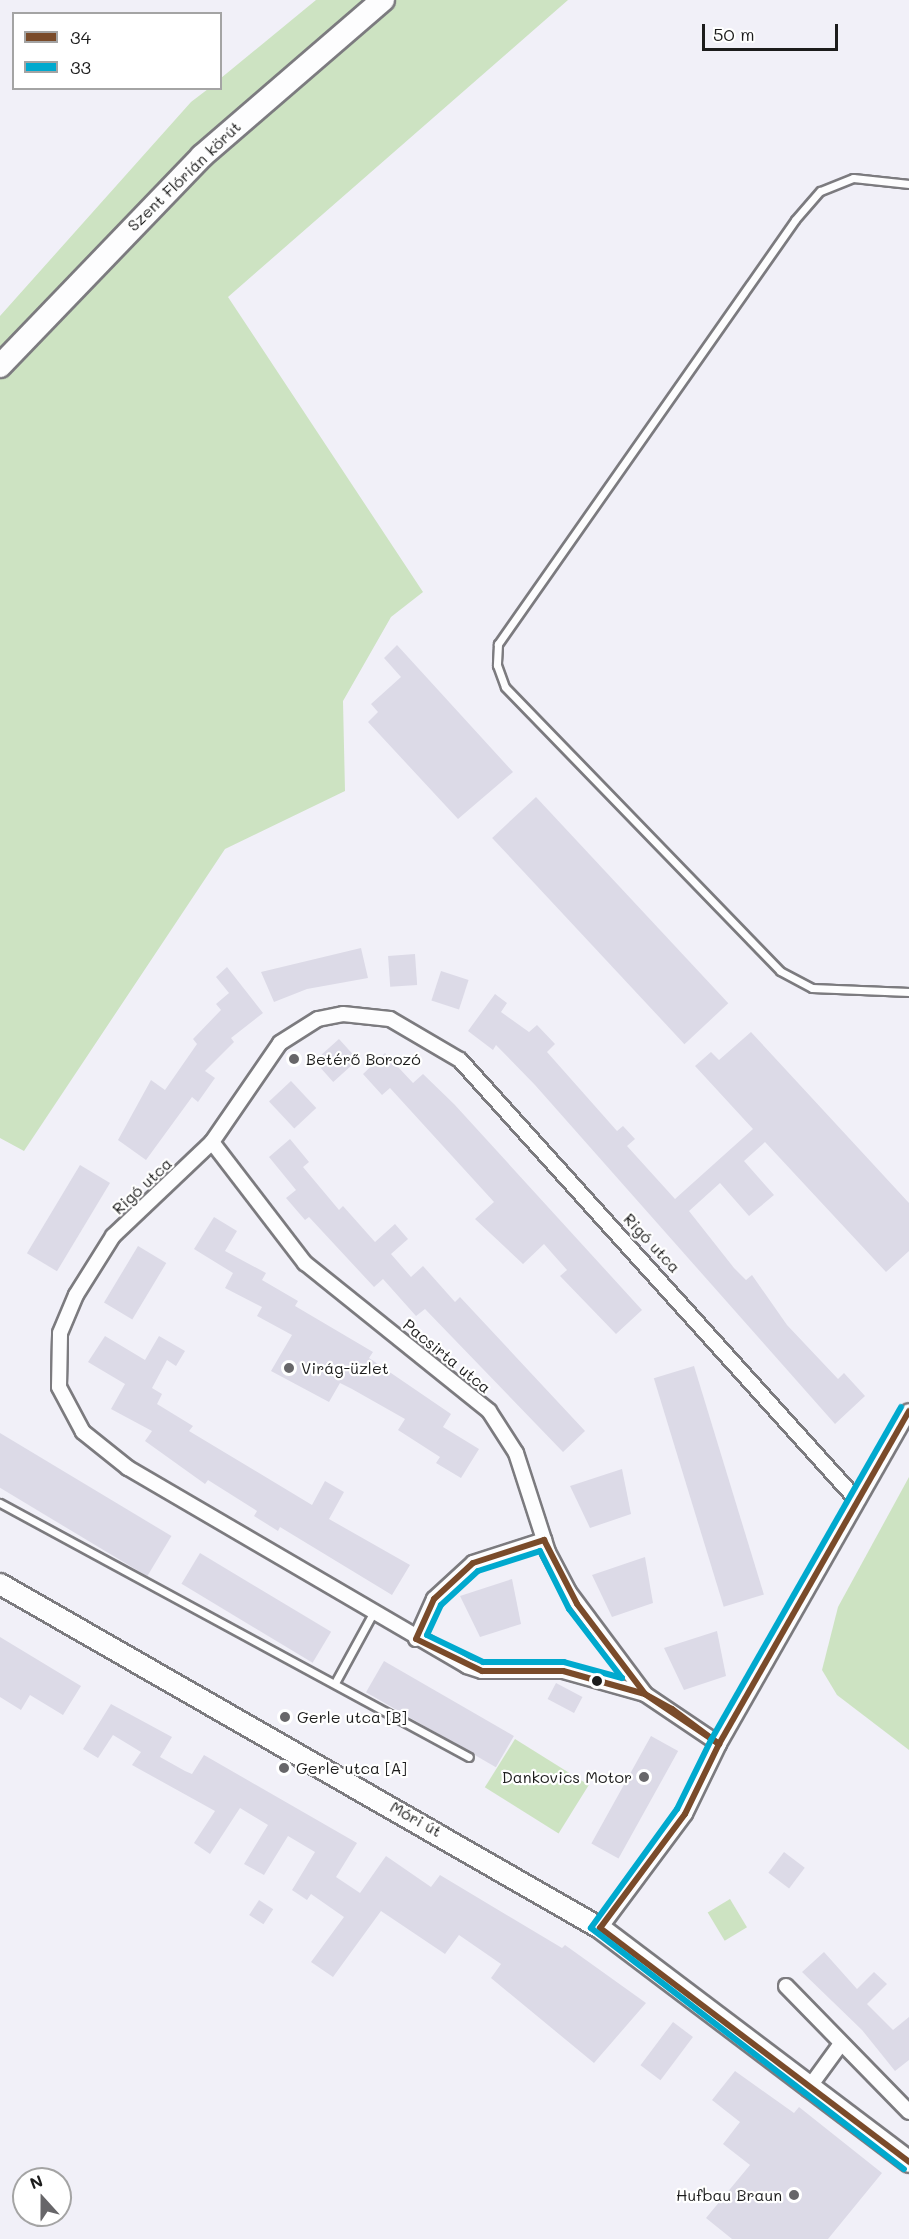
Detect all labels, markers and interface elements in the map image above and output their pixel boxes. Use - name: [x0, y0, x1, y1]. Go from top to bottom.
- legend: [12, 12, 222, 90]
- scale bar: [705, 12, 842, 50]
- text: 50 m: [713, 22, 755, 46]
- text: 34: [70, 25, 91, 49]
- text: 33: [70, 55, 91, 79]
- street label: Szent Flórián körút: [123, 117, 245, 235]
- place label: Betérő Borozó: [306, 1049, 421, 1069]
- marker: Betérő Borozó: [287, 1052, 301, 1066]
- street label: Rigó utca: [108, 1154, 176, 1218]
- street label: Rigó utca: [620, 1209, 684, 1277]
- street label: Pacsirta utca: [399, 1315, 495, 1397]
- place label: Virág-üzlet: [301, 1358, 389, 1378]
- marker: Virág-üzlet: [282, 1361, 296, 1375]
- unlabelled marker: [591, 1675, 603, 1687]
- place label: Gerle utca [B]: [297, 1707, 407, 1727]
- marker: Gerle utca [B]: [278, 1710, 292, 1724]
- place label: Gerle utca [A]: [296, 1758, 407, 1778]
- marker: Gerle utca [A]: [277, 1761, 291, 1775]
- place label: Dankovics Motor: [502, 1767, 632, 1787]
- marker: Dankovics Motor: [637, 1770, 651, 1784]
- street label: Móri út: [387, 1797, 445, 1841]
- north arrow: [12, 2167, 72, 2227]
- text: N: [27, 2170, 46, 2194]
- place label: Hufbau Braun: [676, 2185, 782, 2205]
- marker: Hufbau Braun: [787, 2188, 801, 2202]

